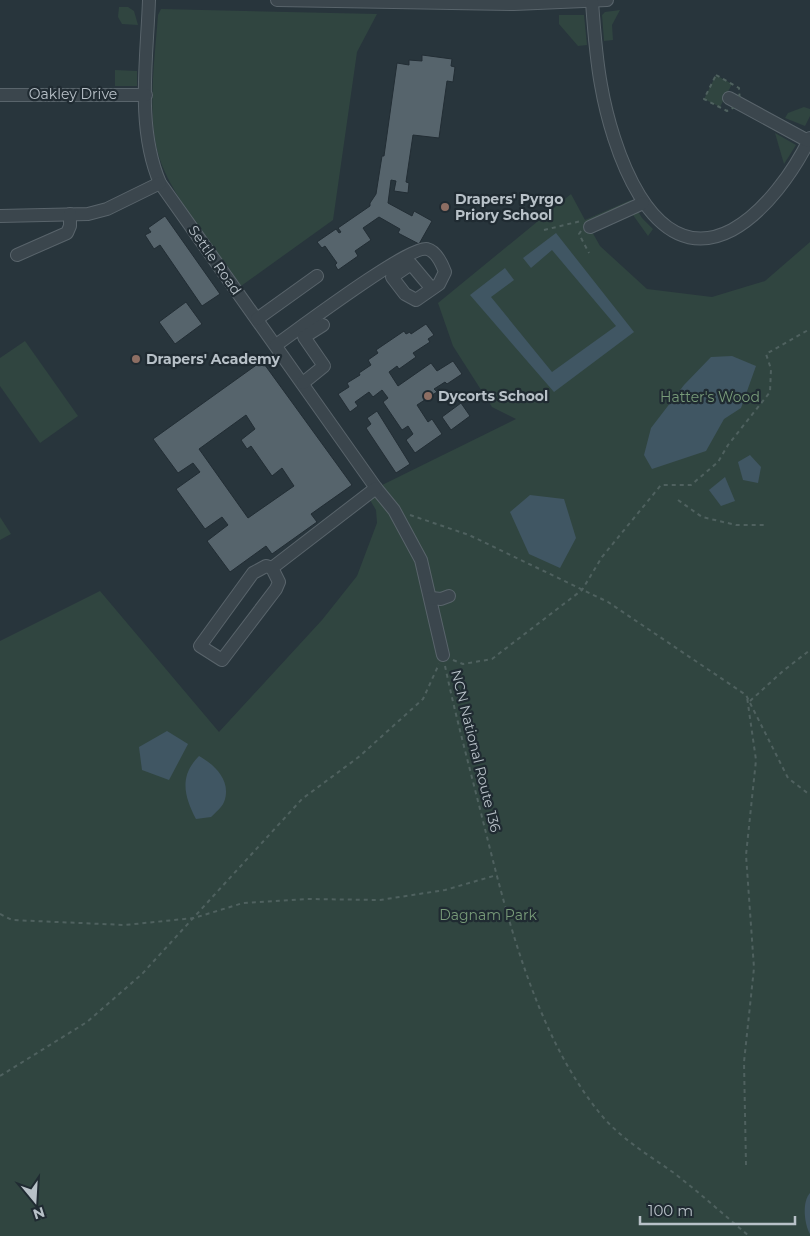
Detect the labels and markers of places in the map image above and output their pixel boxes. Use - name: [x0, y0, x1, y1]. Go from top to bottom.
- place label: Drapers' Pyrgo Priory School: [455, 190, 563, 224]
- marker: Drapers' Pyrgo Priory School: [439, 201, 451, 213]
- place label: Drapers' Academy: [146, 350, 281, 368]
- marker: Drapers' Academy: [130, 353, 142, 365]
- place label: Dycorts School: [438, 387, 548, 405]
- marker: Dycorts School: [422, 390, 434, 402]

